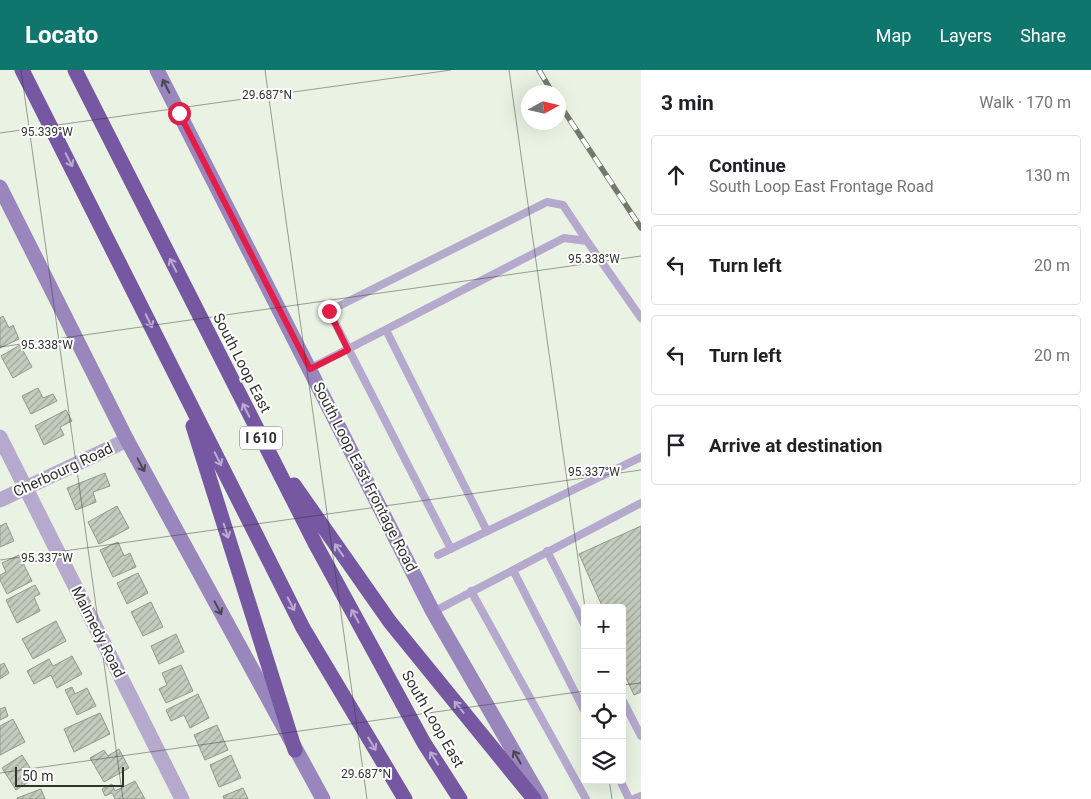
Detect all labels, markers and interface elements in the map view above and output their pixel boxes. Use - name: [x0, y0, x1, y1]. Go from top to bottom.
- text: Locato: [25, 21, 98, 49]
- text: Map: [876, 25, 911, 46]
- text: Layers: [939, 25, 992, 46]
- text: Share: [1020, 25, 1066, 46]
- one-way arrow: [161, 79, 170, 94]
- north arrow: [521, 85, 566, 130]
- text: 29.687°N: [242, 88, 292, 102]
- text: 3 min: [661, 91, 714, 115]
- text: Walk · 170 m: [979, 93, 1071, 112]
- route start: [168, 102, 191, 125]
- text: 95.339°W: [21, 125, 73, 139]
- one-way arrow: [64, 152, 74, 167]
- text: Continue: [709, 154, 786, 177]
- icon: ahead: [662, 161, 690, 189]
- text: 130 m: [1025, 166, 1070, 185]
- text: South Loop East Frontage Road: [709, 177, 934, 196]
- icon: left: [662, 251, 690, 279]
- text: 95.338°W: [568, 252, 620, 266]
- text: Turn left: [709, 254, 782, 277]
- text: 20 m: [1034, 256, 1070, 275]
- one-way arrow: [168, 258, 177, 273]
- route end: [318, 300, 341, 323]
- street label: South Loop East: [209, 310, 275, 416]
- one-way arrow: [144, 314, 154, 329]
- text: 95.338°W: [21, 338, 73, 352]
- icon: left: [662, 341, 690, 369]
- text: Turn left: [709, 344, 782, 367]
- text: 20 m: [1034, 346, 1070, 365]
- street label: South Loop East Frontage Road: [309, 379, 421, 575]
- one-way arrow: [241, 403, 251, 418]
- road number: I 610: [240, 426, 282, 449]
- icon: arrive: [662, 431, 690, 459]
- text: Arrive at destination: [709, 434, 882, 457]
- street label: Cherbourg Road: [10, 439, 116, 501]
- one-way arrow: [214, 451, 223, 466]
- one-way arrow: [137, 457, 146, 472]
- text: 95.337°W: [568, 465, 620, 479]
- one-way arrow: [221, 522, 231, 538]
- one-way arrow: [334, 543, 344, 557]
- text: 95.337°W: [21, 551, 73, 565]
- street label: Malmedy Road: [67, 583, 129, 681]
- one-way arrow: [287, 596, 296, 611]
- one-way arrow: [214, 600, 223, 615]
- map controls: [581, 604, 626, 784]
- button: +: [581, 604, 626, 649]
- one-way arrow: [349, 609, 359, 623]
- button: −: [581, 649, 626, 694]
- street label: South Loop East: [398, 667, 468, 771]
- button: locate: [581, 694, 626, 739]
- one-way arrow: [454, 701, 465, 714]
- one-way arrow: [368, 737, 378, 751]
- button: layers: [581, 739, 626, 784]
- one-way arrow: [512, 749, 522, 764]
- one-way arrow: [428, 751, 438, 765]
- scale bar: [15, 764, 124, 787]
- text: 29.687°N: [341, 767, 391, 781]
- text: 50 m: [22, 768, 54, 784]

